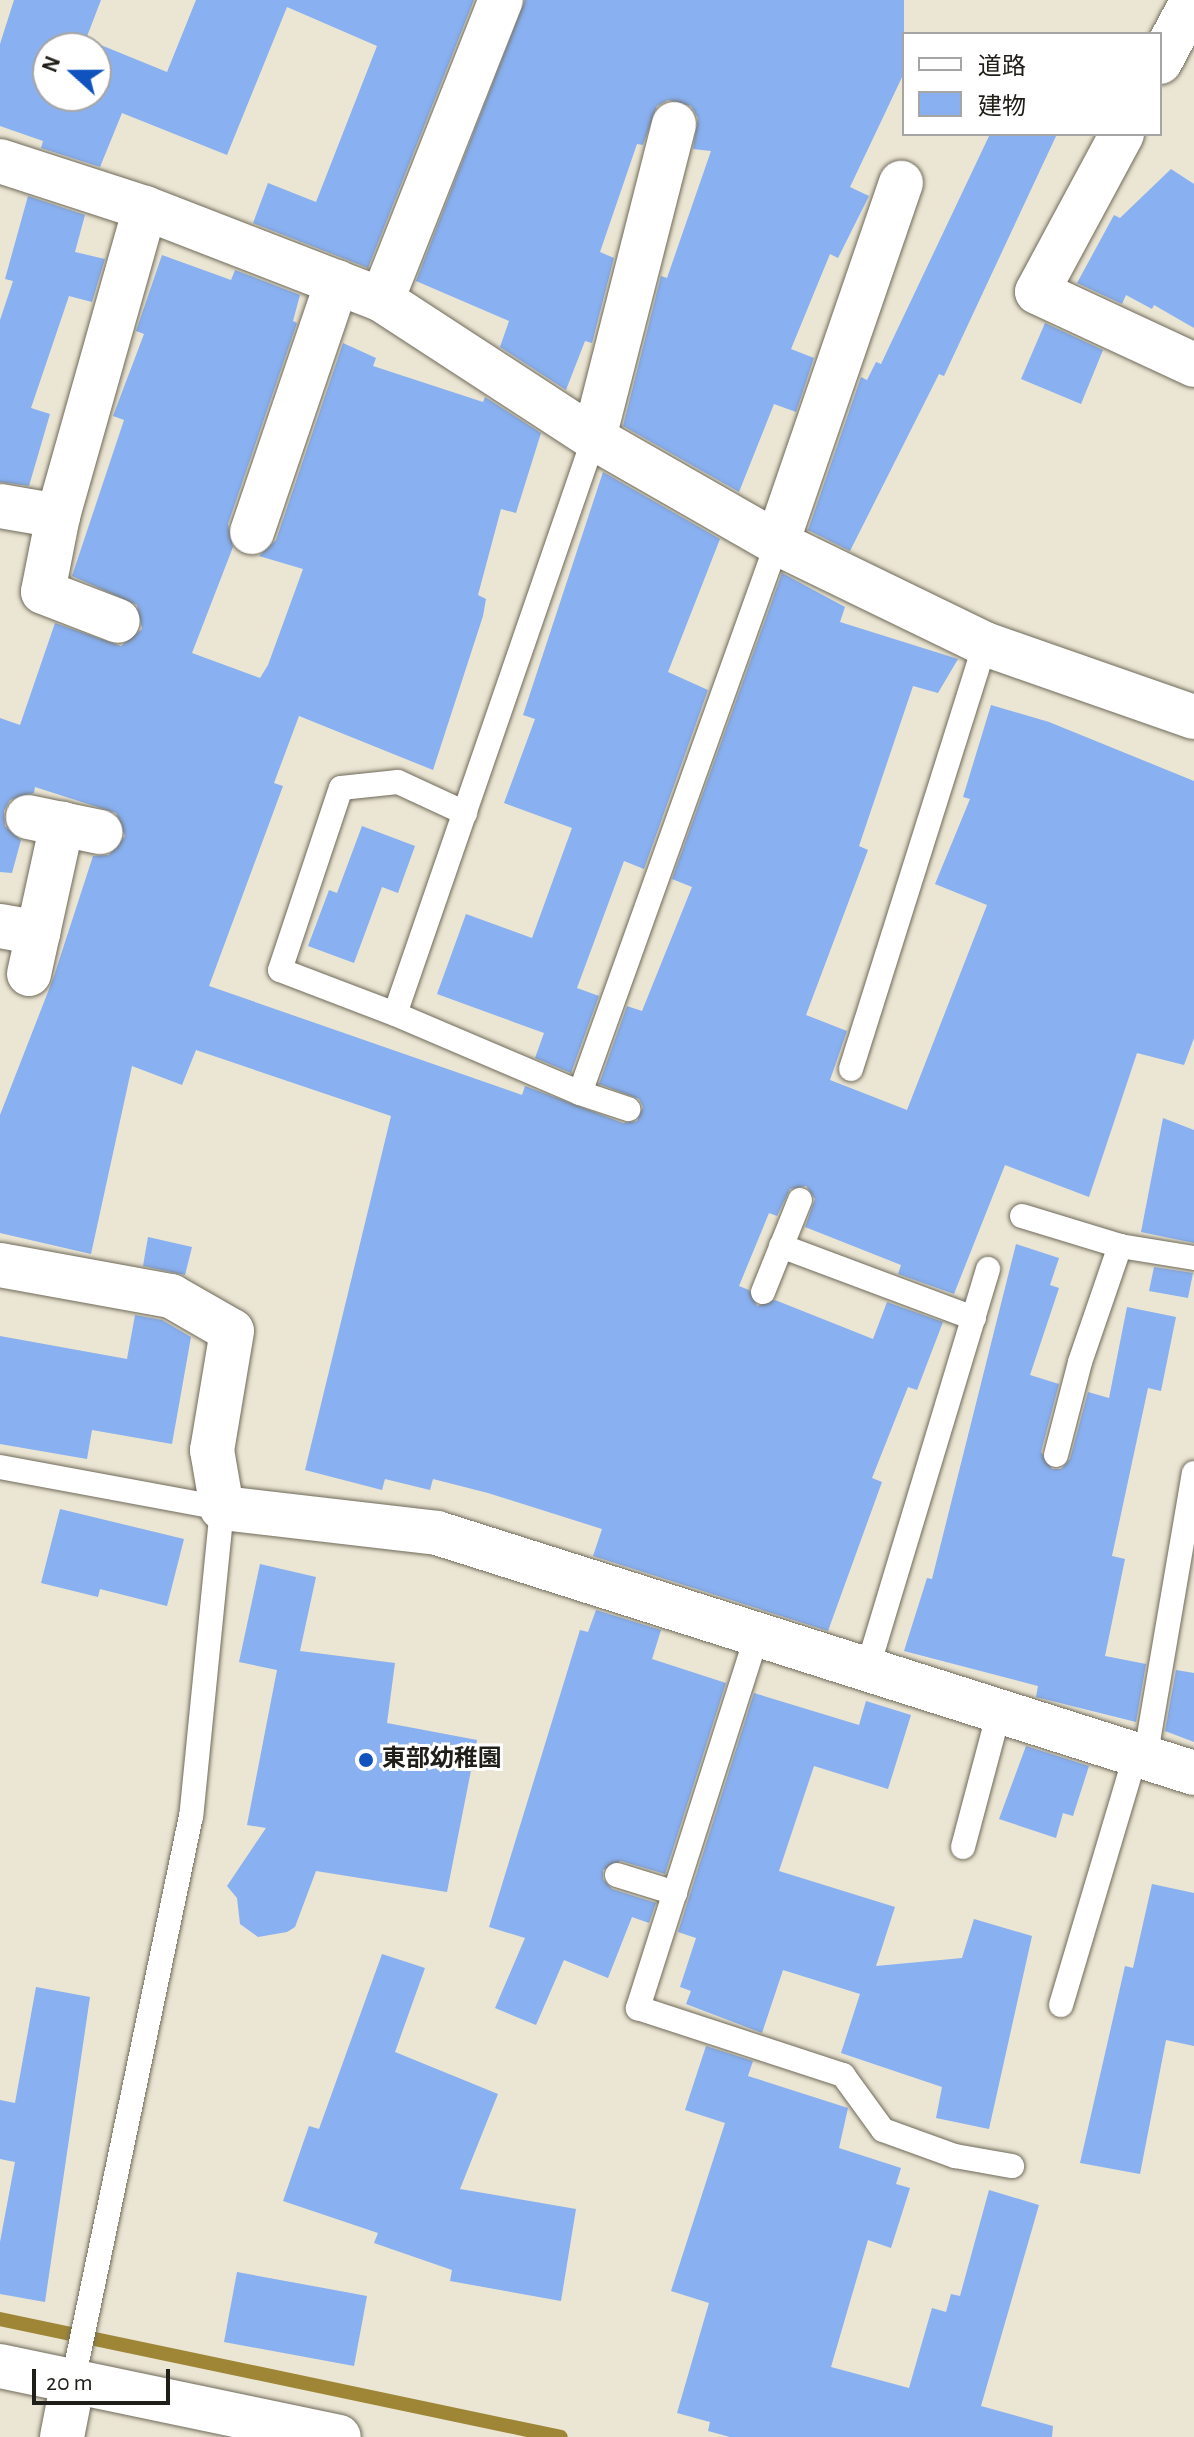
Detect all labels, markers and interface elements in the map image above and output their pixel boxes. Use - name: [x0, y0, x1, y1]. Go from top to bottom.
- north arrow: [32, 32, 112, 112]
- legend: [902, 32, 1162, 136]
- text: N: [38, 53, 64, 75]
- text: 道路: [978, 55, 1026, 79]
- text: 建物: [978, 95, 1026, 119]
- place label: 東部幼稚園: [382, 1746, 502, 1774]
- marker: 東部幼稚園: [357, 1751, 375, 1769]
- scale bar: [36, 2353, 174, 2403]
- text: 20 m: [46, 2371, 93, 2395]

